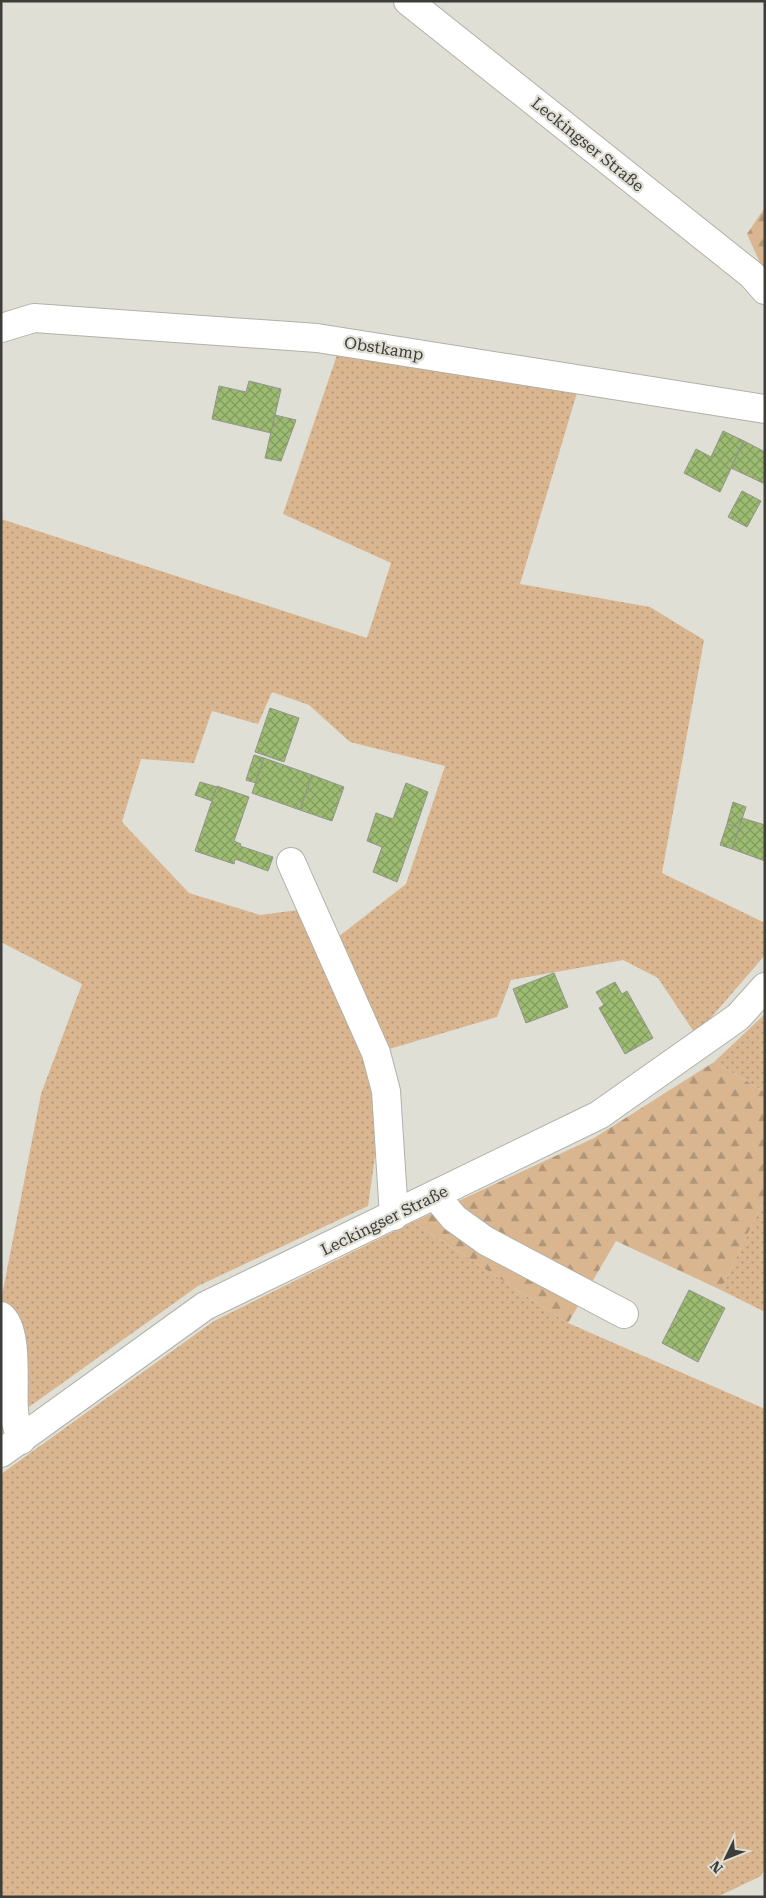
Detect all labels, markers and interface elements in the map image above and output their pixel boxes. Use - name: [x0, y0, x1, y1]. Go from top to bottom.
- street label: Leckingser Straße: [528, 93, 648, 196]
- street label: Obstkamp: [343, 333, 425, 364]
- street label: Leckingser Straße: [318, 1181, 451, 1259]
- north arrow: [701, 1833, 751, 1883]
- text: N: [707, 1857, 726, 1876]

